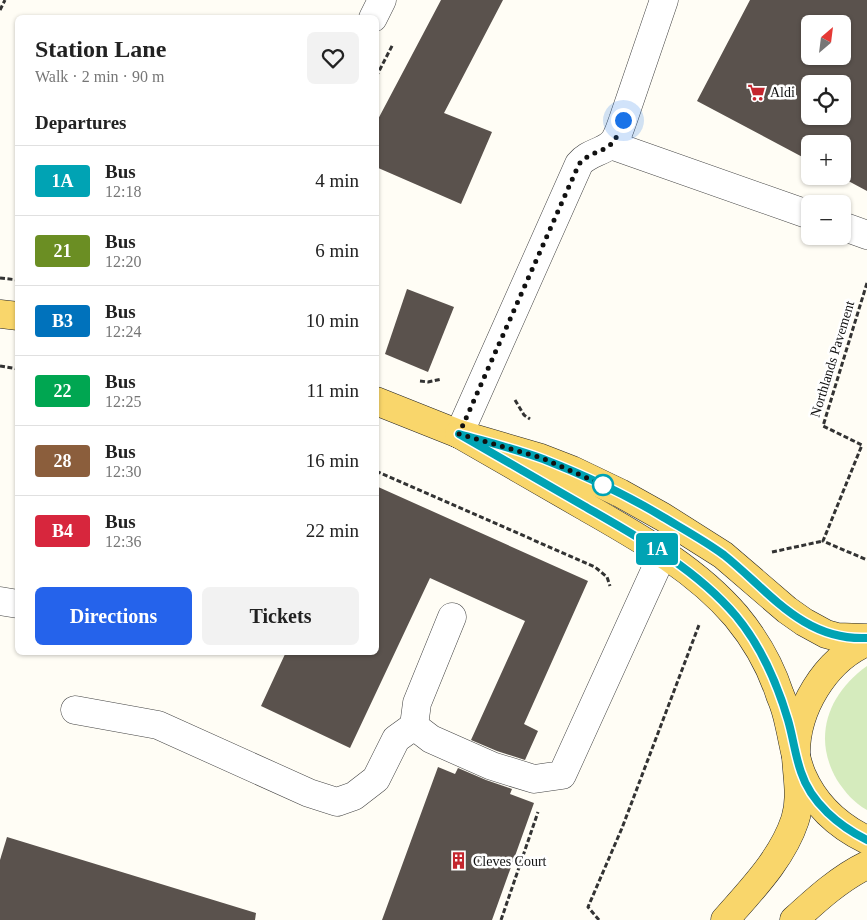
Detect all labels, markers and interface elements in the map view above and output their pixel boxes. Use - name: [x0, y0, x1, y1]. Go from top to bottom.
- north arrow: [801, 15, 851, 65]
- map controls: [801, 15, 851, 245]
- button: heart: [307, 32, 359, 84]
- text: Station Lane: [35, 36, 166, 62]
- text: Walk · 2 min · 90 m: [35, 68, 164, 85]
- button: locate: [801, 75, 851, 125]
- supermarket icon: Aldi: [746, 82, 766, 102]
- place label: Aldi: [770, 85, 795, 100]
- your location: [611, 108, 636, 133]
- text: Departures: [35, 112, 126, 133]
- button: +: [801, 135, 851, 185]
- text: Bus: [105, 161, 136, 182]
- text: 4 min: [315, 170, 359, 191]
- text: 1A: [52, 171, 74, 191]
- text: 12:18: [105, 183, 141, 200]
- button: −: [801, 195, 851, 245]
- text: Bus: [105, 231, 136, 252]
- text: 6 min: [315, 240, 359, 261]
- text: 21: [54, 241, 72, 261]
- text: 12:20: [105, 253, 141, 270]
- street label: Northlands Pavement: [808, 299, 857, 419]
- text: Bus: [105, 301, 136, 322]
- text: 10 min: [306, 310, 359, 331]
- text: B3: [52, 311, 73, 331]
- text: 12:24: [105, 323, 141, 340]
- text: Bus: [105, 371, 136, 392]
- text: 11 min: [306, 380, 359, 401]
- text: 22: [54, 381, 72, 401]
- text: 12:25: [105, 393, 141, 410]
- text: Bus: [105, 441, 136, 462]
- text: 16 min: [306, 450, 359, 471]
- text: 28: [54, 451, 72, 471]
- text: 12:30: [105, 463, 141, 480]
- unlabelled marker: [592, 474, 614, 496]
- text: Bus: [105, 511, 136, 532]
- text: 22 min: [306, 520, 359, 541]
- text: B4: [52, 521, 73, 541]
- text: 12:36: [105, 533, 141, 550]
- line badge: 1A: [634, 533, 680, 565]
- text: 1A: [646, 539, 668, 559]
- button: Directions: [35, 587, 192, 645]
- button: Tickets: [202, 587, 359, 645]
- building icon: Cleves Court: [449, 851, 469, 871]
- place label: Cleves Court: [473, 854, 547, 869]

